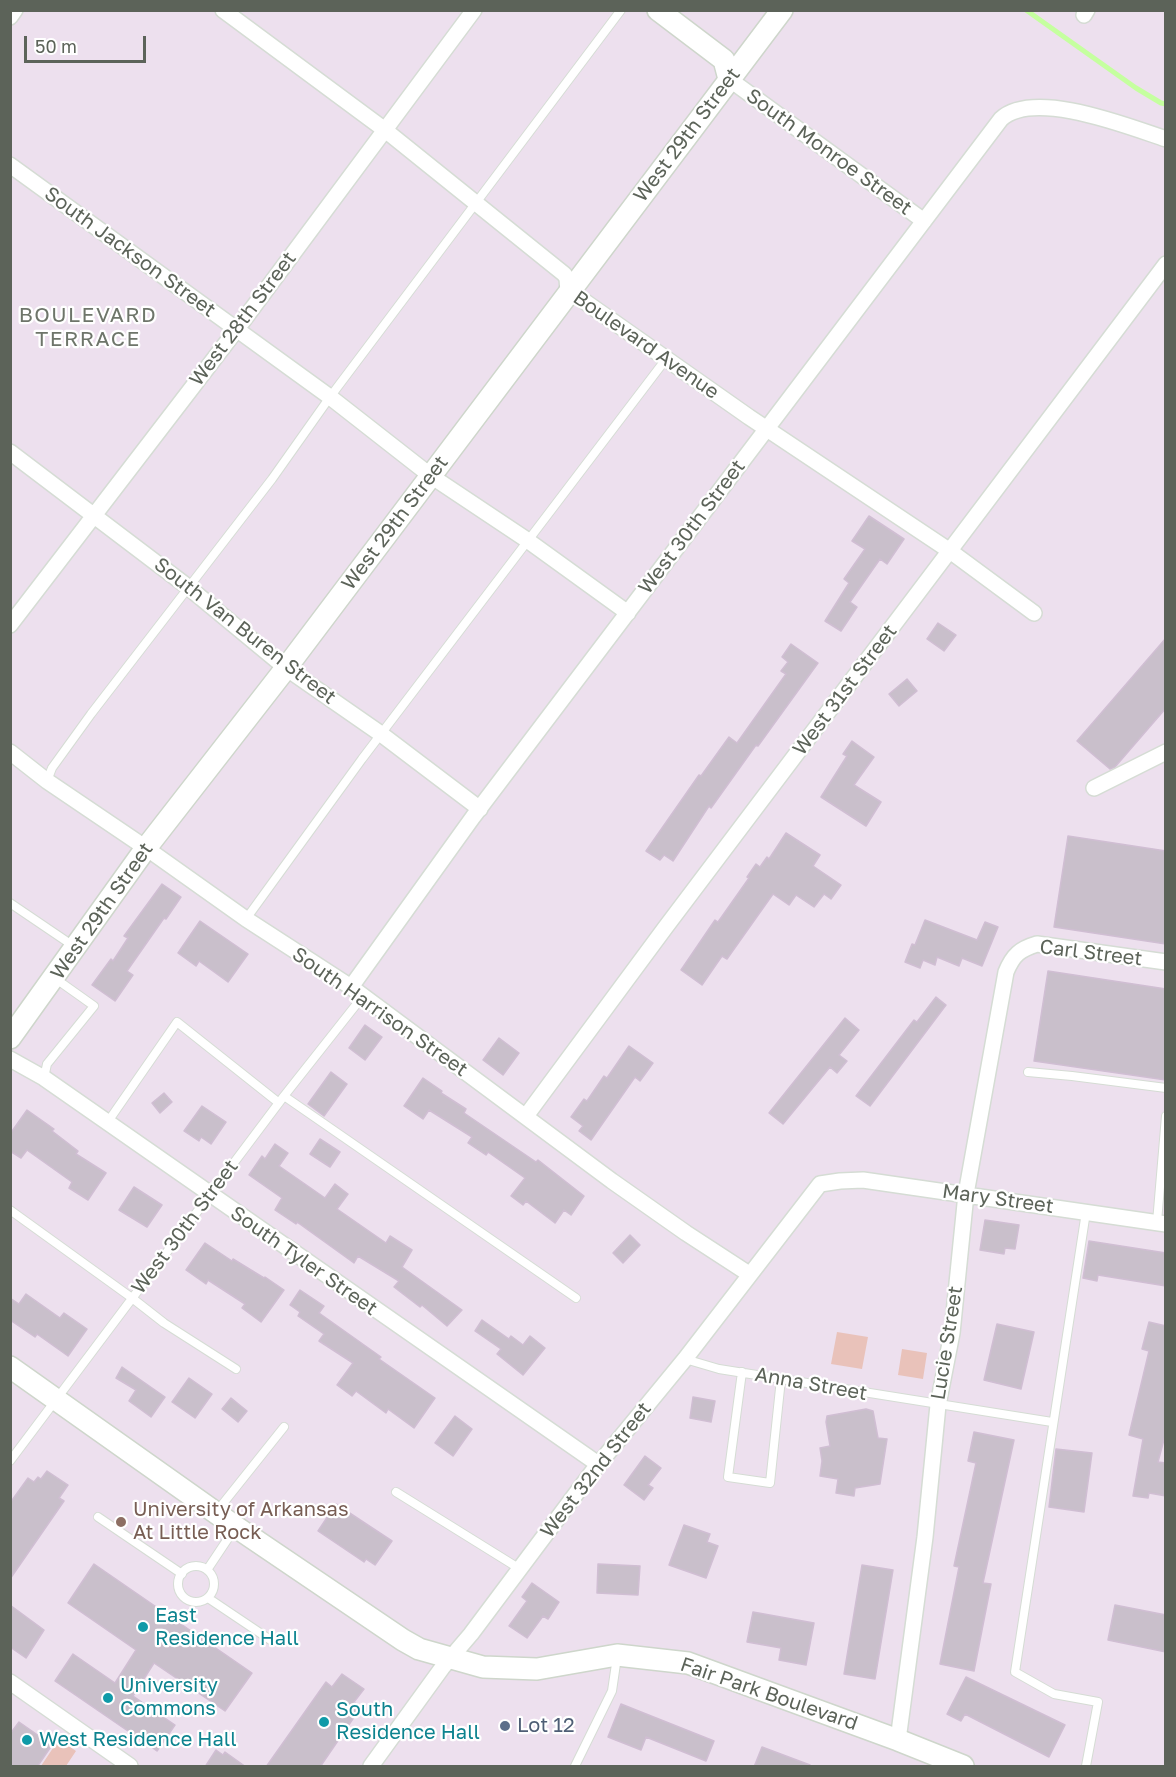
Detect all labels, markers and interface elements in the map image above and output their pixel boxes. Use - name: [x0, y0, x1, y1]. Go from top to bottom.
- scale bar: [27, 24, 148, 62]
- text: 50 m: [35, 35, 77, 57]
- street label: West 29th Street: [629, 63, 745, 207]
- street label: South Monroe Street: [741, 84, 917, 220]
- street label: South Jackson Street: [40, 182, 220, 322]
- street label: West 28th Street: [185, 247, 301, 391]
- street label: Boulevard Avenue: [569, 286, 723, 404]
- district label: BOULEVARD TERRACE: [19, 302, 157, 352]
- street label: West 29th Street: [337, 451, 453, 595]
- street label: West 30th Street: [634, 455, 750, 599]
- street label: South Van Buren Street: [149, 553, 341, 709]
- street label: West 31st Street: [788, 620, 902, 760]
- street label: West 29th Street: [46, 838, 158, 984]
- street label: Carl Street: [1038, 935, 1144, 971]
- street label: South Harrison Street: [288, 942, 472, 1082]
- street label: West 30th Street: [127, 1155, 243, 1299]
- street label: Mary Street: [941, 1179, 1055, 1219]
- street label: South Tyler Street: [226, 1201, 382, 1321]
- street label: Lucie Street: [926, 1284, 968, 1402]
- street label: Anna Street: [753, 1362, 869, 1406]
- street label: West 32nd Street: [536, 1397, 656, 1543]
- place label: University of Arkansas At Little Rock: [133, 1498, 349, 1545]
- marker: University of Arkansas At Little Rock: [114, 1515, 128, 1529]
- place label: East Residence Hall: [155, 1604, 299, 1651]
- marker: East Residence Hall: [136, 1620, 150, 1634]
- street label: Fair Park Boulevard: [677, 1652, 861, 1736]
- place label: University Commons: [120, 1674, 218, 1721]
- marker: University Commons: [101, 1691, 115, 1705]
- place label: South Residence Hall: [336, 1698, 480, 1745]
- place label: Lot 12: [517, 1714, 574, 1738]
- marker: South Residence Hall: [317, 1715, 331, 1729]
- marker: Lot 12: [498, 1719, 512, 1733]
- place label: West Residence Hall: [39, 1728, 237, 1752]
- marker: West Residence Hall: [20, 1733, 34, 1747]

